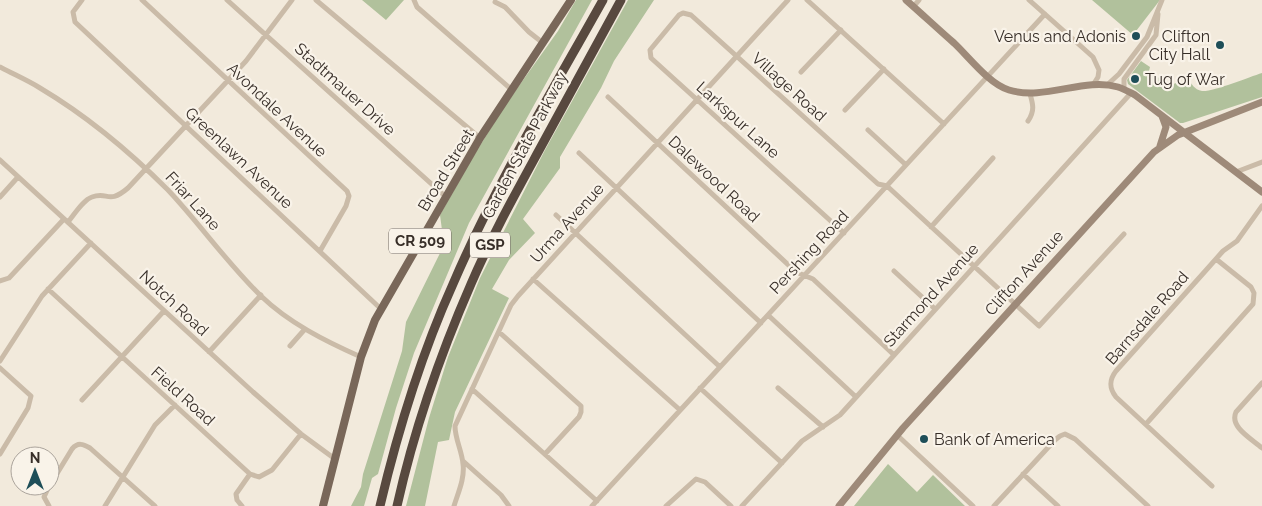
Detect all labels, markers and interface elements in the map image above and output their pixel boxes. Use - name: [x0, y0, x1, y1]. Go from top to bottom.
- place label: Venus and Adonis: [994, 27, 1126, 46]
- place label: Clifton City Hall: [1149, 27, 1211, 64]
- marker: Venus and Adonis: [1130, 30, 1142, 42]
- street label: Stadtmauer Drive: [291, 39, 399, 139]
- marker: Clifton City Hall: [1214, 39, 1226, 51]
- street label: Village Road: [748, 49, 830, 125]
- street label: Avondale Avenue: [223, 59, 331, 161]
- street label: Garden State Parkway: [478, 68, 572, 222]
- place label: Tug of War: [1145, 70, 1225, 89]
- marker: Tug of War: [1129, 73, 1141, 85]
- street label: Larkspur Lane: [693, 78, 783, 162]
- street label: Greenlawn Avenue: [181, 103, 297, 213]
- street label: Broad Street: [414, 125, 478, 215]
- street label: Dalewood Road: [664, 132, 764, 226]
- street label: Friar Lane: [162, 168, 224, 234]
- street label: Urma Avenue: [526, 179, 608, 267]
- street label: Pershing Road: [766, 206, 852, 298]
- street label: Clifton Avenue: [981, 227, 1067, 319]
- road number: CR 509: [389, 228, 451, 254]
- road number: GSP: [470, 232, 510, 258]
- street label: Starmond Avenue: [880, 239, 982, 351]
- street label: Notch Road: [136, 266, 212, 340]
- street label: Barnsdale Road: [1101, 268, 1193, 368]
- street label: Field Road: [147, 362, 219, 430]
- place label: Bank of America: [934, 430, 1055, 449]
- marker: Bank of America: [918, 433, 930, 445]
- north arrow: [10, 446, 60, 496]
- text: N: [30, 450, 40, 466]

